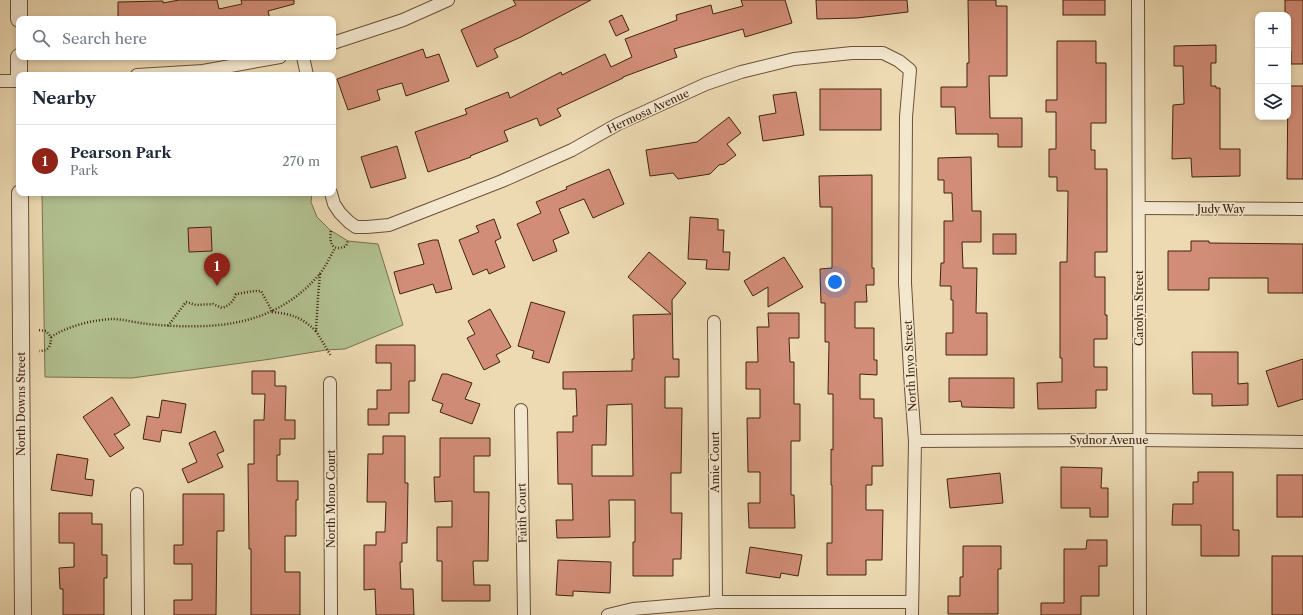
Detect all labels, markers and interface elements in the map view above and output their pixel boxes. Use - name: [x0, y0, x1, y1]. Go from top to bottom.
- map controls: [1255, 12, 1291, 120]
- button: +: [1255, 12, 1291, 48]
- search box: [16, 16, 336, 60]
- icon: search: [30, 27, 52, 49]
- text: Search here: [62, 29, 147, 48]
- button: −: [1255, 48, 1291, 84]
- button: layers: [1255, 84, 1291, 120]
- street label: Hermosa Avenue: [605, 86, 691, 136]
- text: Nearby: [32, 88, 96, 108]
- text: Pearson Park: [70, 143, 171, 162]
- text: 1: [42, 153, 48, 169]
- text: 270 m: [282, 153, 320, 169]
- text: Park: [70, 162, 98, 178]
- street label: Judy Way: [1195, 202, 1246, 216]
- pin: 1: [204, 253, 230, 286]
- street label: Carolyn Street: [1132, 270, 1146, 346]
- your location: [825, 272, 845, 292]
- street label: North Inyo Street: [901, 320, 919, 412]
- street label: North Downs Street: [14, 352, 28, 456]
- street label: Amie Court: [708, 431, 722, 494]
- street label: Sydnor Avenue: [1070, 433, 1148, 447]
- street label: North Mono Court: [324, 450, 338, 548]
- street label: Faith Court: [514, 483, 530, 543]

